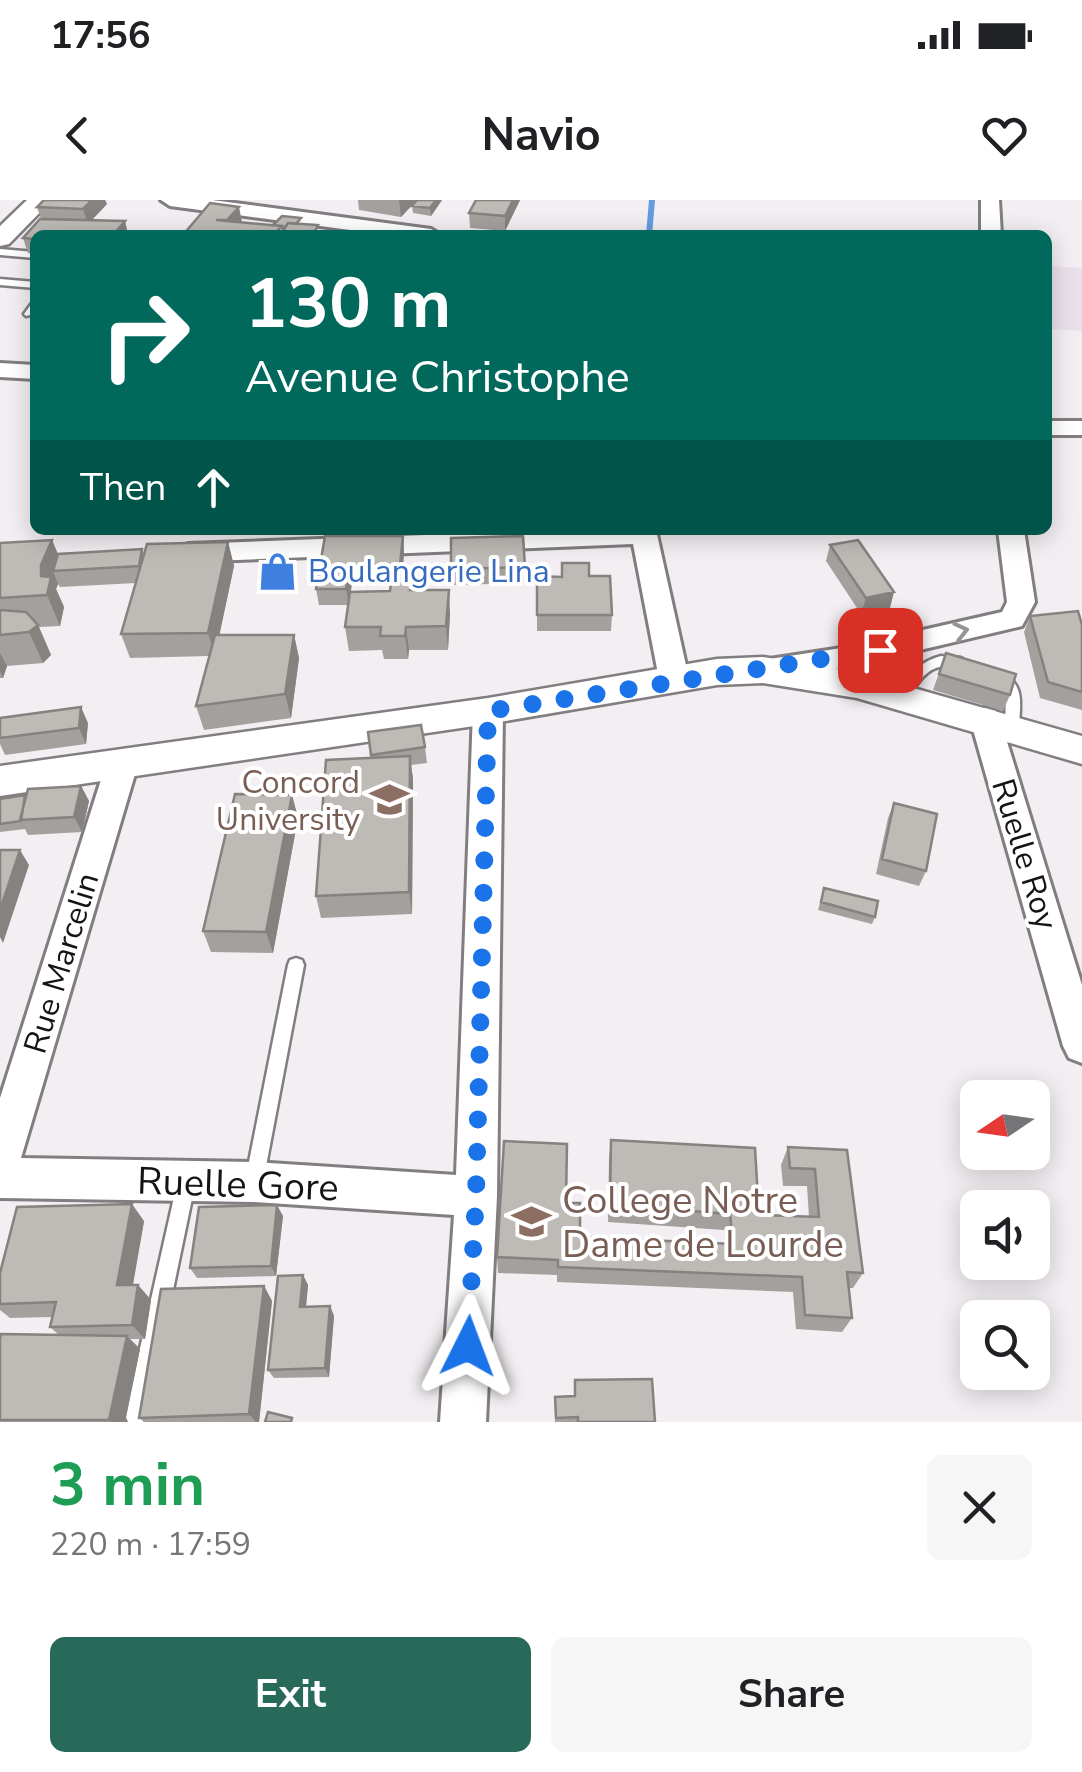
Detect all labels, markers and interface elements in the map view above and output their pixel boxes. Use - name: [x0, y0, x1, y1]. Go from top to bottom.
- text: 17:56: [50, 10, 151, 61]
- text: Navio: [481, 105, 601, 166]
- icon: back: [50, 108, 105, 163]
- icon: heart: [977, 108, 1032, 163]
- text: 130 m: [245, 256, 451, 352]
- icon: right: [80, 270, 210, 400]
- text: Avenue Christophe: [245, 347, 630, 408]
- icon: ahead: [186, 460, 241, 515]
- text: Then: [80, 462, 166, 513]
- shop icon: Boulangerie Lina: [257, 550, 299, 592]
- place label: Boulangerie Lina: [308, 550, 550, 593]
- pin: [838, 608, 923, 693]
- one-way arrow: [952, 622, 969, 643]
- icon: arrive: [853, 623, 908, 678]
- place label: Concord University: [216, 761, 361, 841]
- street label: Ruelle Roy: [981, 774, 1068, 935]
- school or university icon: Concord University: [369, 779, 411, 821]
- street label: Rue Marcelin: [14, 868, 109, 1059]
- north arrow: [960, 1080, 1050, 1170]
- map controls: [960, 1080, 1050, 1390]
- street label: Ruelle Gore: [136, 1155, 340, 1214]
- place label: College Notre Dame de Lourde: [562, 1175, 844, 1270]
- button: sound: [960, 1190, 1050, 1280]
- school or university icon: College Notre Dame de Lourde: [511, 1201, 553, 1243]
- position arrow: [416, 1294, 520, 1398]
- button: search: [960, 1300, 1050, 1390]
- text: 3 min: [50, 1444, 205, 1526]
- button: close: [927, 1455, 1032, 1560]
- text: 220 m · 17:59: [50, 1523, 251, 1566]
- button: Exit: [50, 1637, 531, 1752]
- button: Share: [551, 1637, 1032, 1752]

